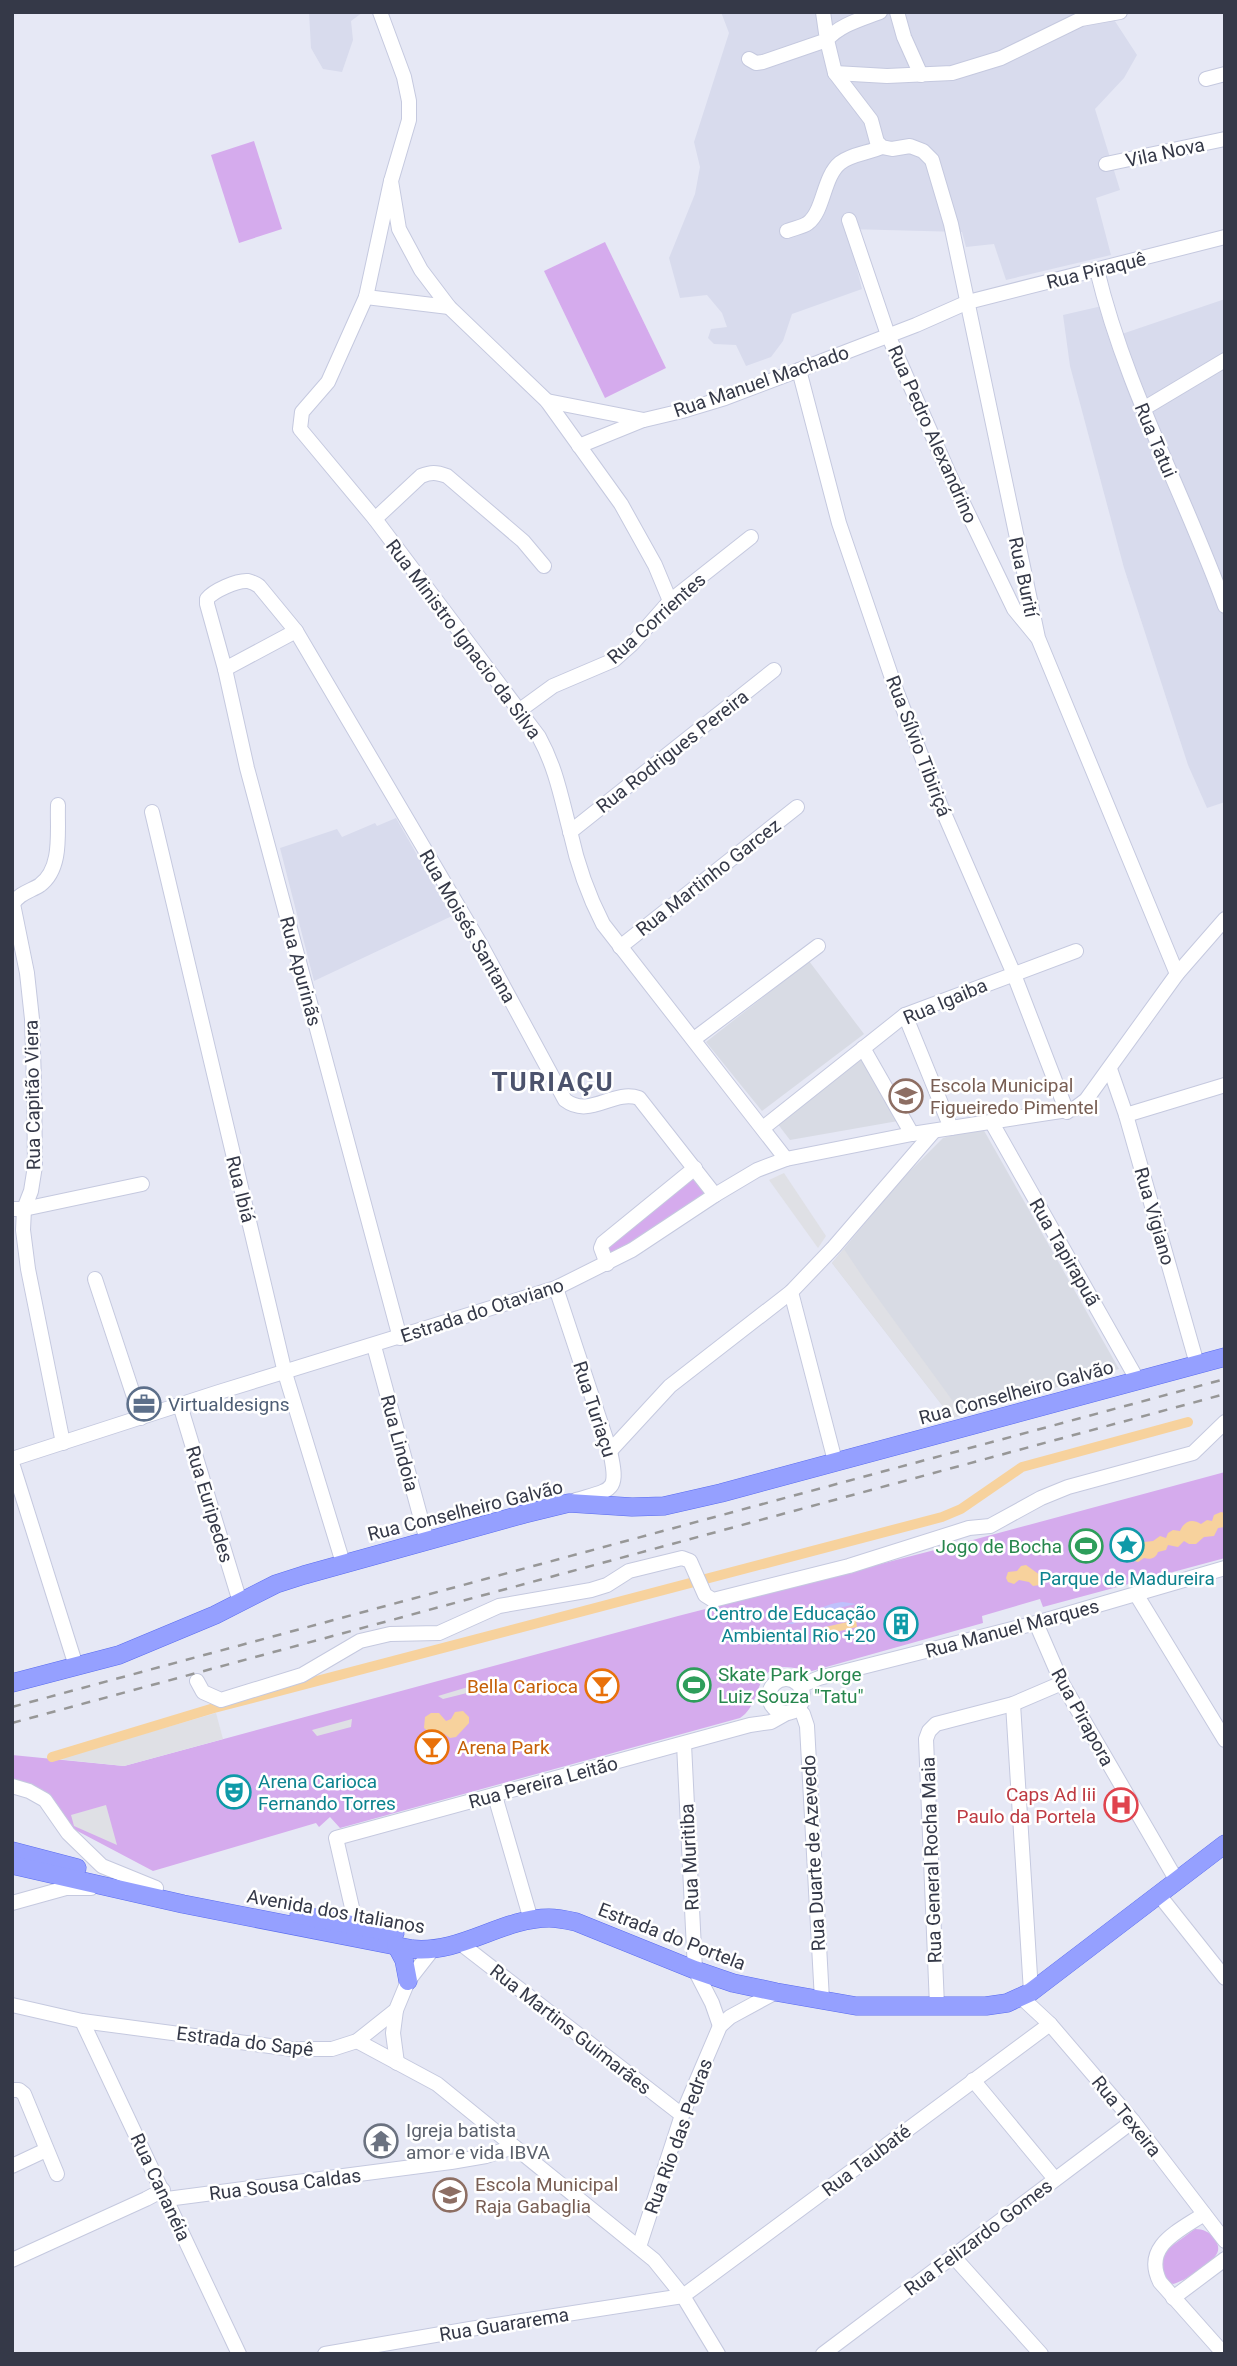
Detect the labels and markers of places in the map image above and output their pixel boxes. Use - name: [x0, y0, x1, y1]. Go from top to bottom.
- place label: Escola Municipal Figueiredo Pimentel: [930, 1074, 1098, 1119]
- school or university icon: Escola Municipal Figueiredo Pimentel: [887, 1077, 925, 1115]
- office icon: Virtualdesigns: [125, 1385, 163, 1423]
- place label: Virtualdesigns: [168, 1393, 289, 1416]
- place icon: Parque de Madureira: [1108, 1526, 1146, 1564]
- sports icon: Jogo de Bocha: [1067, 1527, 1105, 1565]
- place label: Jogo de Bocha: [936, 1535, 1062, 1558]
- place label: Parque de Madureira: [1039, 1567, 1215, 1590]
- place label: Centro de Educação Ambiental Rio +20: [706, 1602, 876, 1647]
- building icon: Centro de Educação Ambiental Rio +20: [882, 1605, 920, 1643]
- place label: Skate Park Jorge Luiz Souza "Tatu": [718, 1663, 864, 1708]
- sports icon: Skate Park Jorge Luiz Souza "Tatu": [675, 1666, 713, 1704]
- bar icon: Bella Carioca: [583, 1667, 621, 1705]
- place label: Bella Carioca: [467, 1675, 578, 1698]
- bar icon: Arena Park: [413, 1728, 451, 1766]
- place label: Arena Park: [457, 1736, 550, 1759]
- place label: Arena Carioca Fernando Torres: [258, 1770, 396, 1815]
- theatre icon: Arena Carioca Fernando Torres: [215, 1773, 253, 1811]
- place label: Caps Ad Iii Paulo da Portela: [957, 1783, 1096, 1828]
- hospital icon: Caps Ad Iii Paulo da Portela: [1102, 1786, 1140, 1824]
- place label: Igreja batista amor e vida IBVA: [406, 2119, 551, 2164]
- temple icon: Igreja batista amor e vida IBVA: [362, 2122, 400, 2160]
- place label: Escola Municipal Raja Gabaglia: [475, 2173, 618, 2218]
- school or university icon: Escola Municipal Raja Gabaglia: [431, 2176, 469, 2214]

